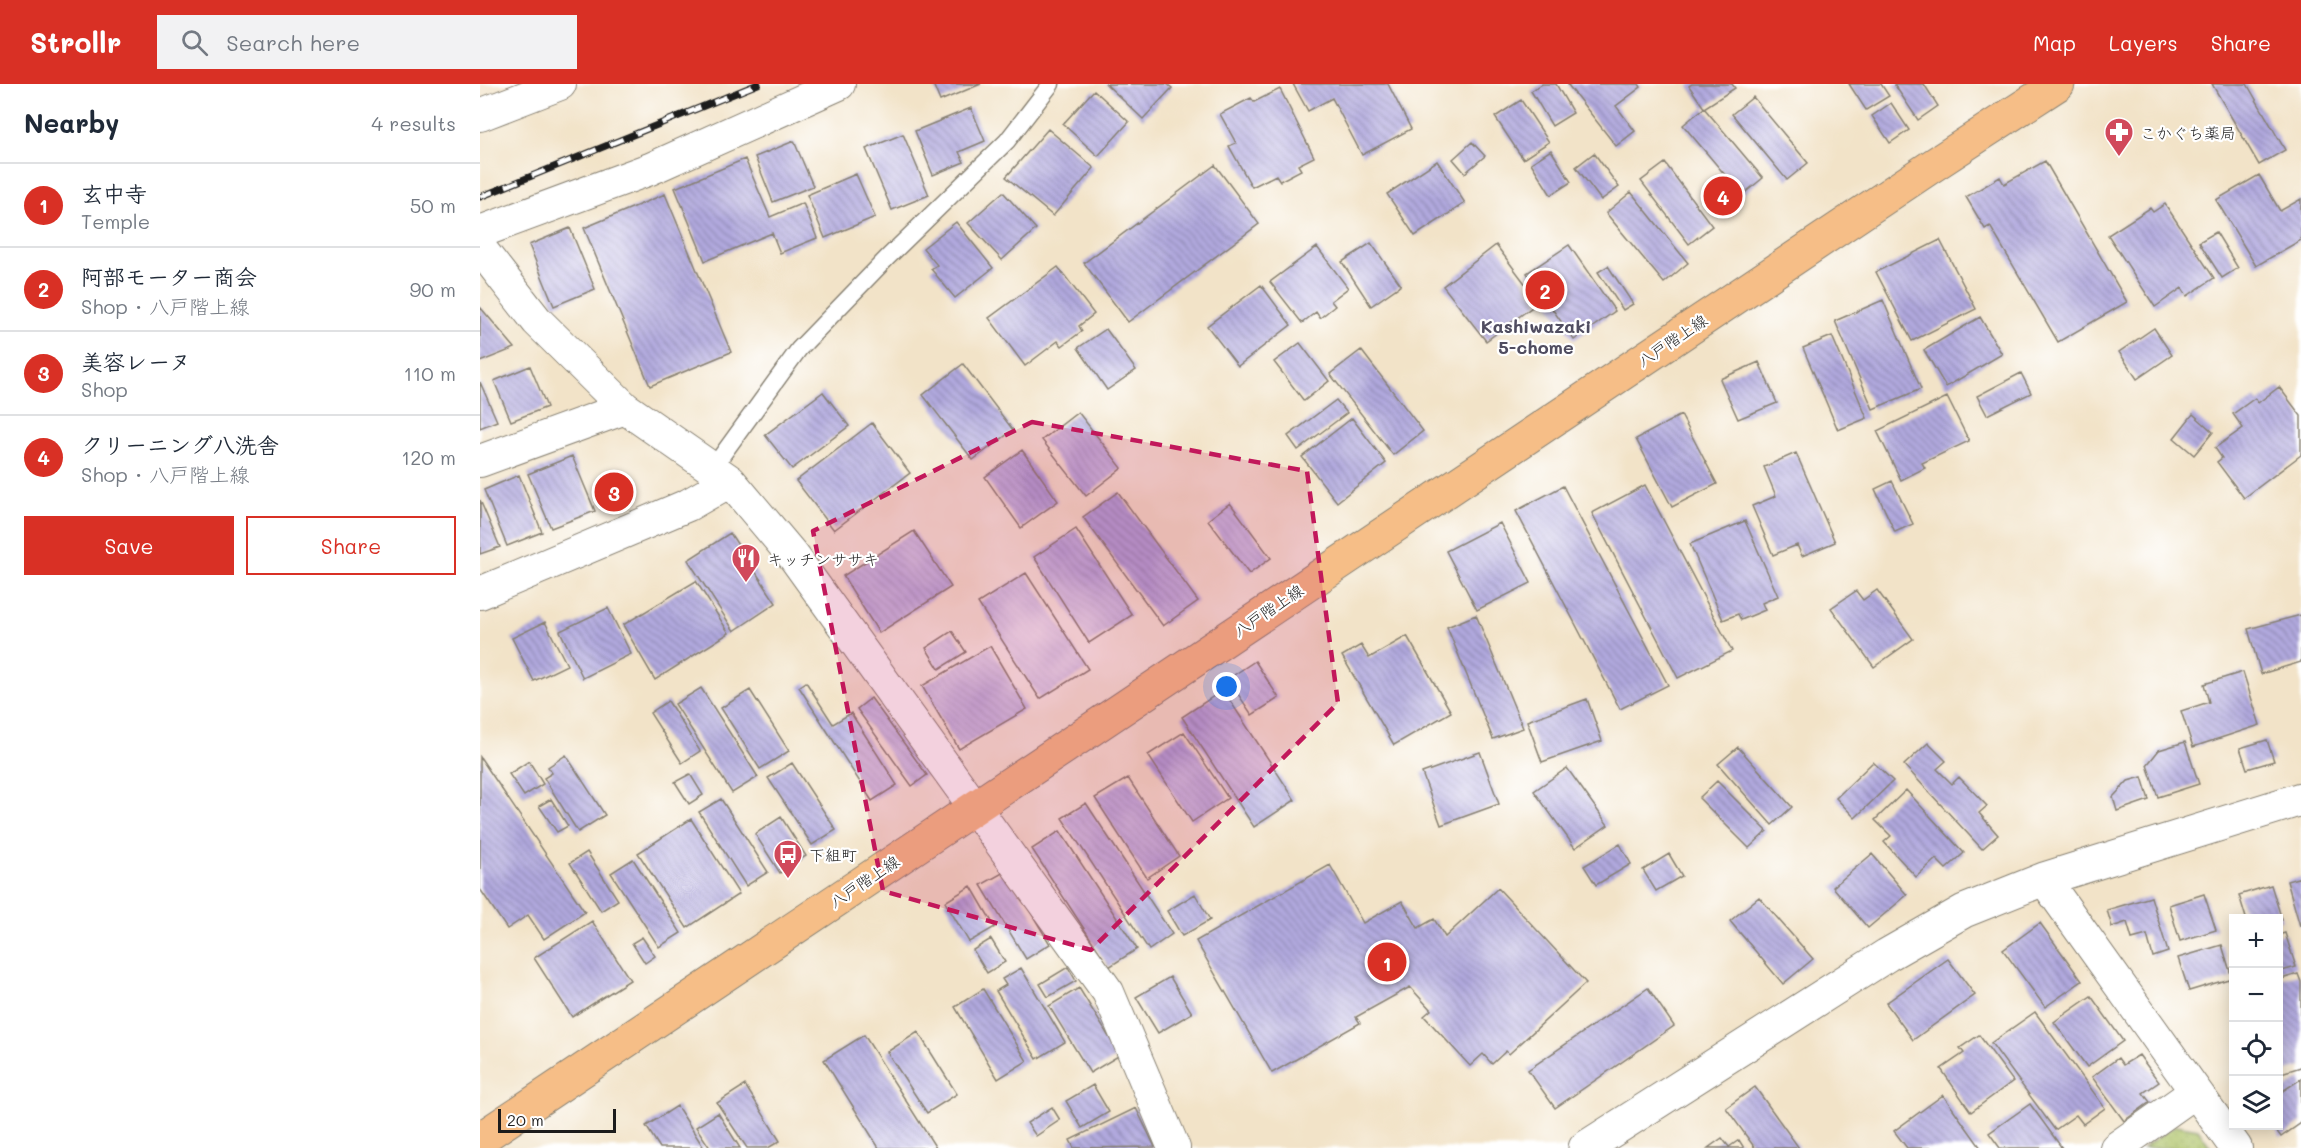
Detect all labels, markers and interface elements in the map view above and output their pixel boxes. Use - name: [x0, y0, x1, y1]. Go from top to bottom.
- search box: [157, 15, 577, 69]
- text: Strollr: [30, 24, 121, 60]
- icon: search: [178, 26, 211, 59]
- text: Search here: [226, 28, 360, 57]
- text: Map: [2033, 29, 2076, 56]
- text: Layers: [2109, 29, 2178, 56]
- text: Share: [2211, 29, 2271, 56]
- text: Nearby: [24, 106, 119, 140]
- text: 4 results: [371, 110, 456, 136]
- pharmacy icon: こかぐち薬局: [2103, 116, 2135, 158]
- place label: こかぐち薬局: [2140, 122, 2236, 143]
- pin: 4: [1704, 174, 1742, 218]
- text: 玄中寺: [81, 179, 147, 208]
- text: 1: [39, 192, 48, 218]
- text: 50 m: [410, 192, 456, 218]
- text: Temple: [81, 208, 150, 234]
- text: 阿部モーター商会: [81, 262, 257, 291]
- pin: 2: [1526, 268, 1564, 312]
- text: 2: [38, 276, 49, 302]
- text: 90 m: [410, 276, 456, 302]
- text: Shop · 八戸階上線: [81, 293, 249, 319]
- street label: 八戸階上線: [1633, 309, 1711, 371]
- district label: Kashiwazaki 5-chome: [1481, 314, 1591, 359]
- text: 美容レーヌ: [81, 347, 191, 376]
- text: 3: [38, 360, 50, 386]
- text: 110 m: [403, 360, 456, 386]
- text: Shop: [81, 376, 128, 402]
- text: クリーニング八洗舎: [81, 430, 279, 459]
- text: 4: [37, 444, 50, 470]
- text: 120 m: [401, 444, 456, 470]
- text: Shop · 八戸階上線: [81, 461, 249, 487]
- pin: 3: [594, 470, 634, 514]
- button: Save: [24, 516, 234, 575]
- button: Share: [246, 516, 456, 575]
- restaurant icon: キッチンササキ: [730, 542, 762, 584]
- place label: キッチンササキ: [767, 548, 879, 569]
- street label: 八戸階上線: [1229, 579, 1307, 641]
- your location: [1212, 672, 1241, 701]
- bus stop icon: 下組町: [772, 838, 804, 880]
- place label: 下組町: [809, 844, 857, 865]
- street label: 八戸階上線: [825, 850, 903, 912]
- map controls: [2229, 914, 2283, 1130]
- button: +: [2229, 914, 2283, 968]
- pin: 1: [1368, 940, 1406, 984]
- button: −: [2229, 968, 2283, 1022]
- button: locate: [2229, 1022, 2283, 1076]
- button: layers: [2229, 1076, 2283, 1130]
- scale bar: [498, 1106, 616, 1134]
- text: 20 m: [507, 1109, 544, 1130]

